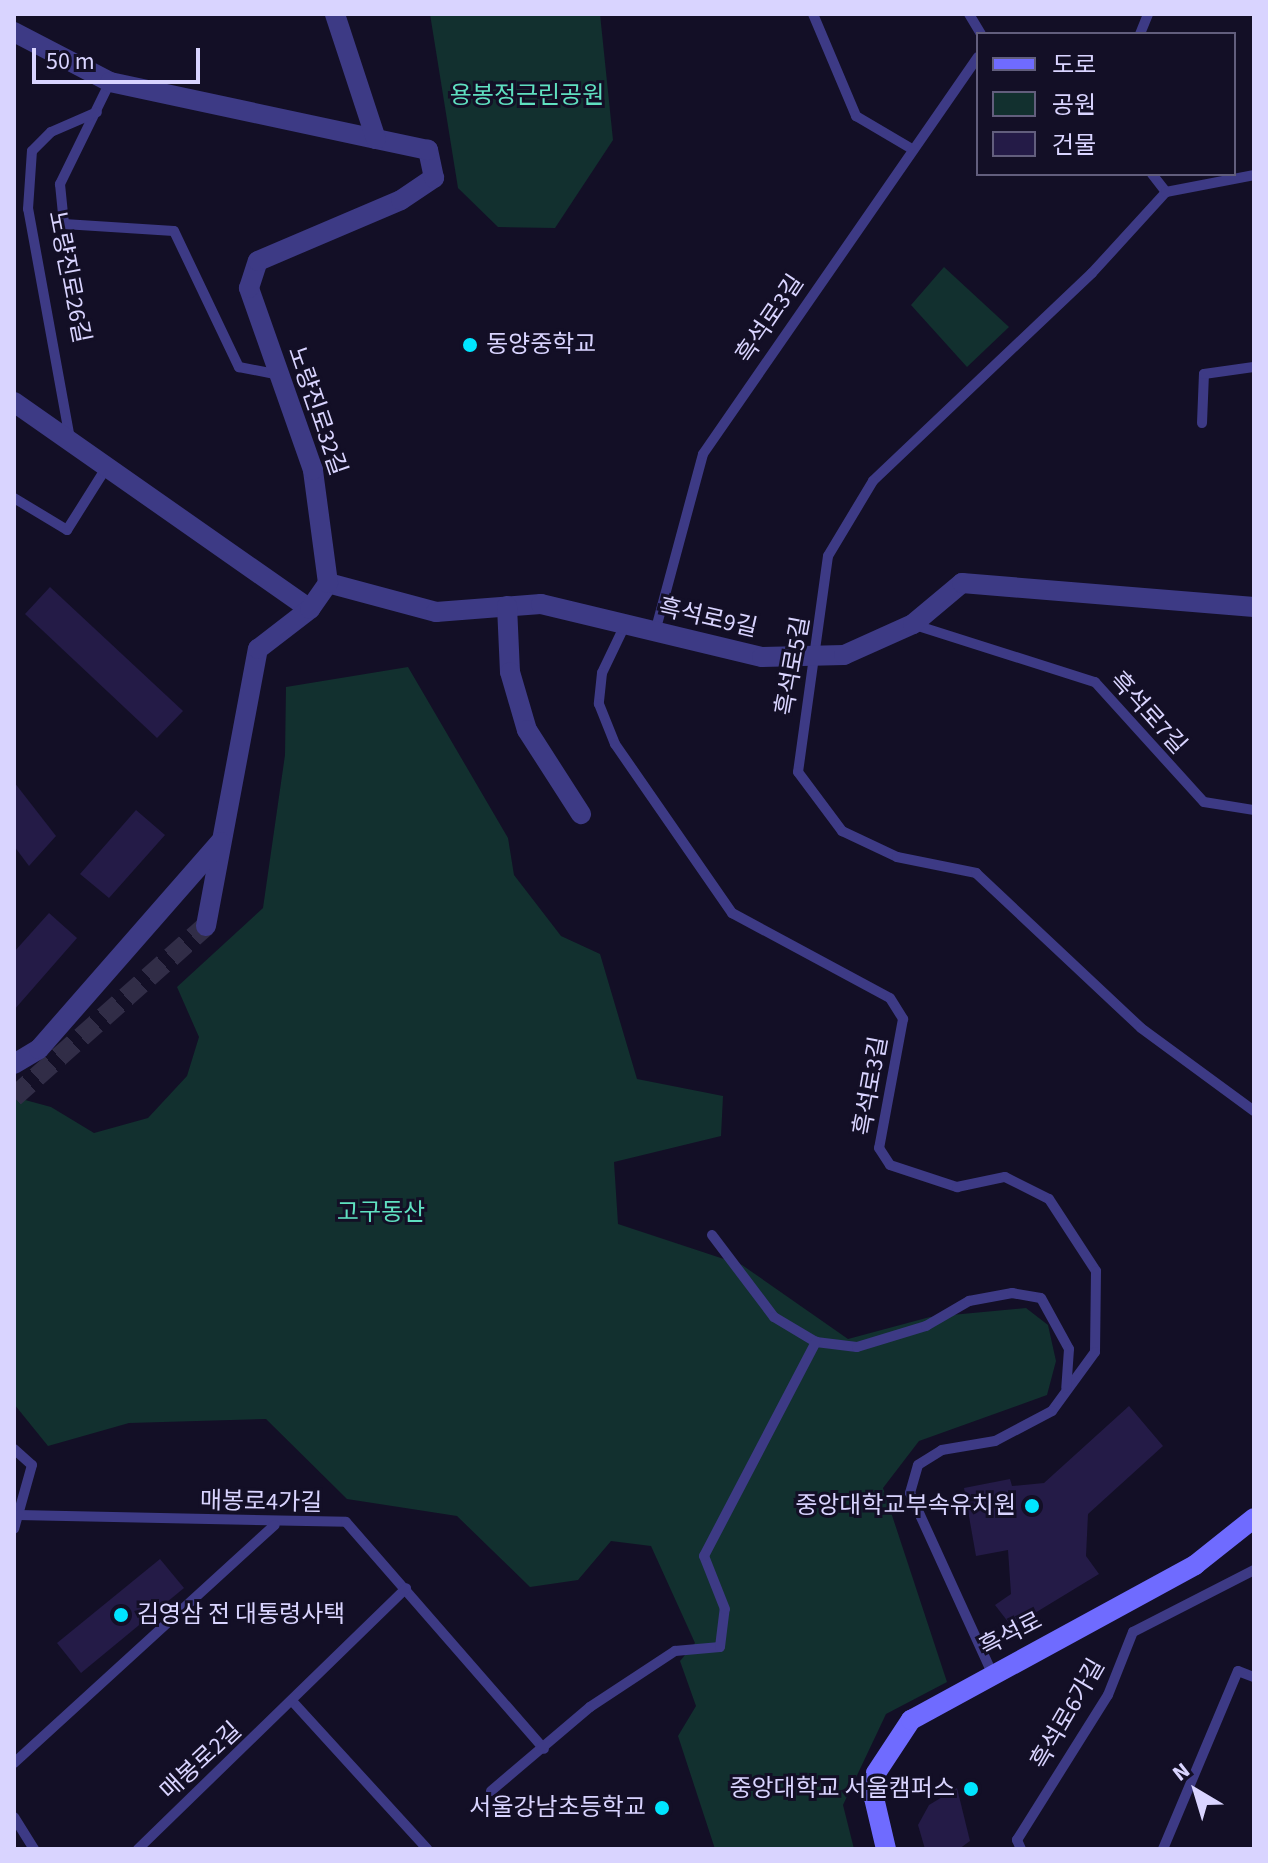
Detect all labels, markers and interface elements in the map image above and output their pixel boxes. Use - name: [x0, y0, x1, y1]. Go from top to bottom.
- scale bar: [36, 32, 204, 82]
- legend: [976, 32, 1236, 176]
- text: 50 m: [46, 44, 95, 79]
- text: 도로: [1052, 48, 1096, 83]
- park label: 용봉정근린공원: [450, 82, 604, 110]
- text: 공원: [1052, 88, 1096, 123]
- text: 건물: [1052, 128, 1096, 163]
- street label: 노량진로26길: [42, 208, 96, 346]
- street label: 흑석로3길: [730, 269, 810, 369]
- place label: 동양중학교: [486, 331, 596, 359]
- marker: 동양중학교: [461, 336, 479, 354]
- street label: 노량진로32길: [282, 343, 352, 479]
- street label: 흑석로9길: [656, 593, 760, 643]
- street label: 흑석로5길: [770, 614, 816, 718]
- street label: 흑석로7길: [1104, 666, 1192, 760]
- street label: 흑석로3길: [848, 1034, 894, 1138]
- park label: 고구동산: [337, 1199, 425, 1227]
- street label: 매봉로4가길: [200, 1487, 322, 1517]
- place label: 중앙대학교부속유치원: [795, 1492, 1016, 1520]
- marker: 중앙대학교부속유치원: [1023, 1497, 1041, 1515]
- place label: 김영삼 전 대통령사택: [137, 1601, 345, 1629]
- marker: 김영삼 전 대통령사택: [112, 1606, 130, 1624]
- street label: 흑석로: [975, 1606, 1047, 1662]
- street label: 흑석로6가길: [1025, 1654, 1111, 1774]
- street label: 매봉로2길: [155, 1716, 247, 1806]
- north arrow: [1156, 1751, 1236, 1831]
- text: N: [1166, 1755, 1197, 1789]
- place label: 중앙대학교 서울캠퍼스: [729, 1775, 955, 1803]
- marker: 중앙대학교 서울캠퍼스: [962, 1780, 980, 1798]
- place label: 서울강남초등학교: [469, 1794, 646, 1822]
- marker: 서울강남초등학교: [653, 1799, 671, 1817]

